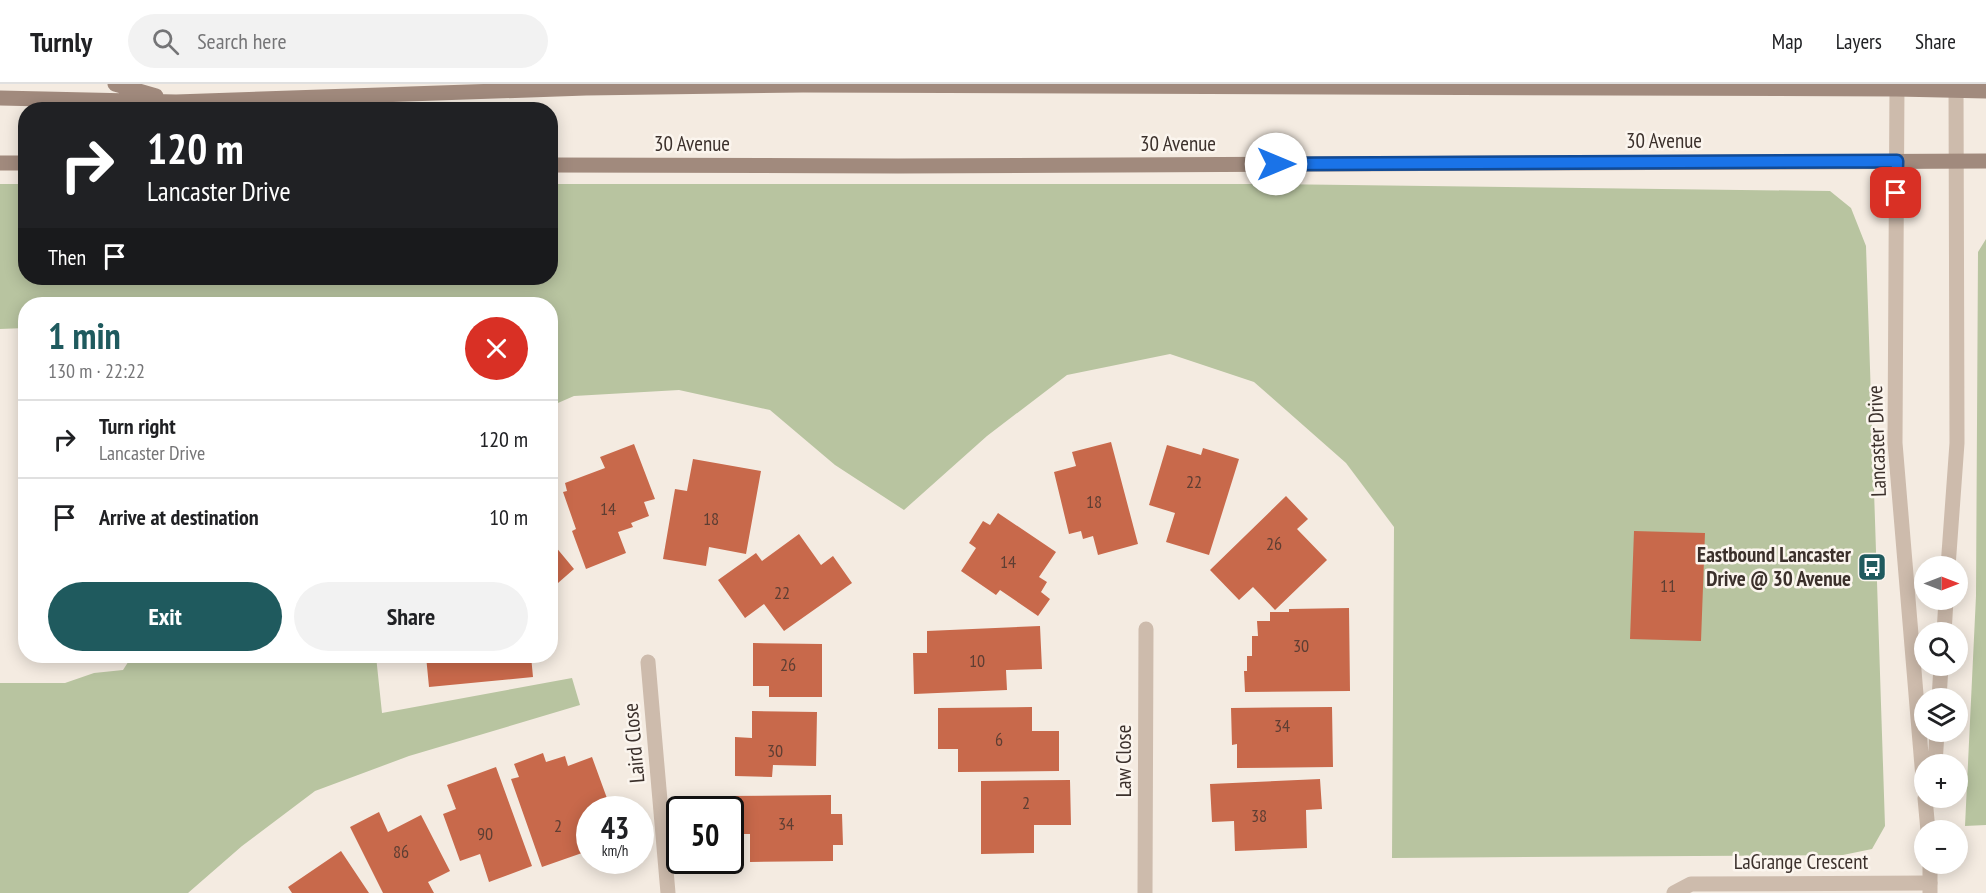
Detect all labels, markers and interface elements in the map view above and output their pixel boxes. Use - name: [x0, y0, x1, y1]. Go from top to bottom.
- search box: [128, 14, 548, 68]
- text: Turnly: [30, 23, 92, 60]
- icon: search: [149, 25, 182, 58]
- text: Search here: [197, 27, 287, 55]
- text: Map: [1772, 28, 1803, 55]
- text: Layers: [1836, 28, 1882, 55]
- text: Share: [1915, 28, 1956, 55]
- text: 120 m: [147, 121, 244, 176]
- icon: right: [48, 126, 126, 204]
- street label: 30 Avenue: [1626, 127, 1702, 154]
- street label: 30 Avenue: [654, 130, 730, 157]
- street label: 30 Avenue: [1140, 130, 1216, 157]
- position arrow: [1244, 132, 1308, 196]
- pin: [1870, 167, 1921, 218]
- text: Lancaster Drive: [147, 174, 291, 208]
- icon: arrive: [1879, 176, 1912, 209]
- icon: arrive: [98, 240, 131, 273]
- text: Then: [48, 243, 86, 271]
- text: 1 min: [48, 312, 121, 359]
- button: close: [465, 317, 528, 380]
- text: 130 m · 22:22: [48, 358, 145, 384]
- street label: Lancaster Drive: [1861, 385, 1892, 497]
- text: Turn right: [99, 412, 176, 440]
- icon: right: [48, 423, 81, 456]
- text: 120 m: [479, 425, 528, 453]
- text: Lancaster Drive: [99, 440, 205, 466]
- house number: 22: [1186, 470, 1202, 493]
- house number: 18: [1086, 490, 1102, 513]
- house number: 14: [600, 497, 616, 520]
- icon: arrive: [48, 501, 81, 534]
- text: Arrive at destination: [99, 503, 259, 531]
- text: 10 m: [489, 503, 528, 531]
- house number: 18: [703, 507, 719, 530]
- house number: 26: [1266, 532, 1282, 555]
- place label: Eastbound Lancaster Drive @ 30 Avenue: [1697, 541, 1852, 592]
- house number: 14: [1000, 550, 1016, 573]
- bus stop icon: Eastbound Lancaster Drive @ 30 Avenue: [1856, 551, 1888, 583]
- north arrow: [1914, 556, 1968, 610]
- map controls: [1914, 556, 1968, 874]
- house number: 11: [1660, 574, 1676, 597]
- house number: 22: [774, 581, 790, 604]
- button: Exit: [48, 582, 282, 651]
- button: Share: [294, 582, 528, 651]
- button: search: [1914, 622, 1968, 676]
- house number: 30: [1293, 634, 1309, 657]
- house number: 10: [969, 649, 985, 672]
- house number: 26: [780, 653, 796, 676]
- button: layers: [1914, 688, 1968, 742]
- street label: Laird Close: [617, 702, 650, 784]
- house number: 34: [1274, 714, 1290, 737]
- street label: Law Close: [1110, 725, 1137, 797]
- house number: 6: [995, 728, 1003, 751]
- house number: 30: [767, 739, 783, 762]
- button: +: [1914, 754, 1968, 808]
- house number: 2: [1022, 791, 1030, 814]
- speed limit sign: 50: [666, 796, 744, 874]
- house number: 38: [1251, 804, 1267, 827]
- text: 43: [601, 808, 629, 847]
- house number: 34: [778, 812, 794, 835]
- house number: 2: [554, 814, 562, 837]
- button: −: [1914, 820, 1968, 874]
- house number: 90: [477, 822, 493, 845]
- house number: 86: [393, 840, 409, 863]
- text: km/h: [602, 841, 628, 860]
- street label: LaGrange Crescent: [1734, 848, 1868, 875]

